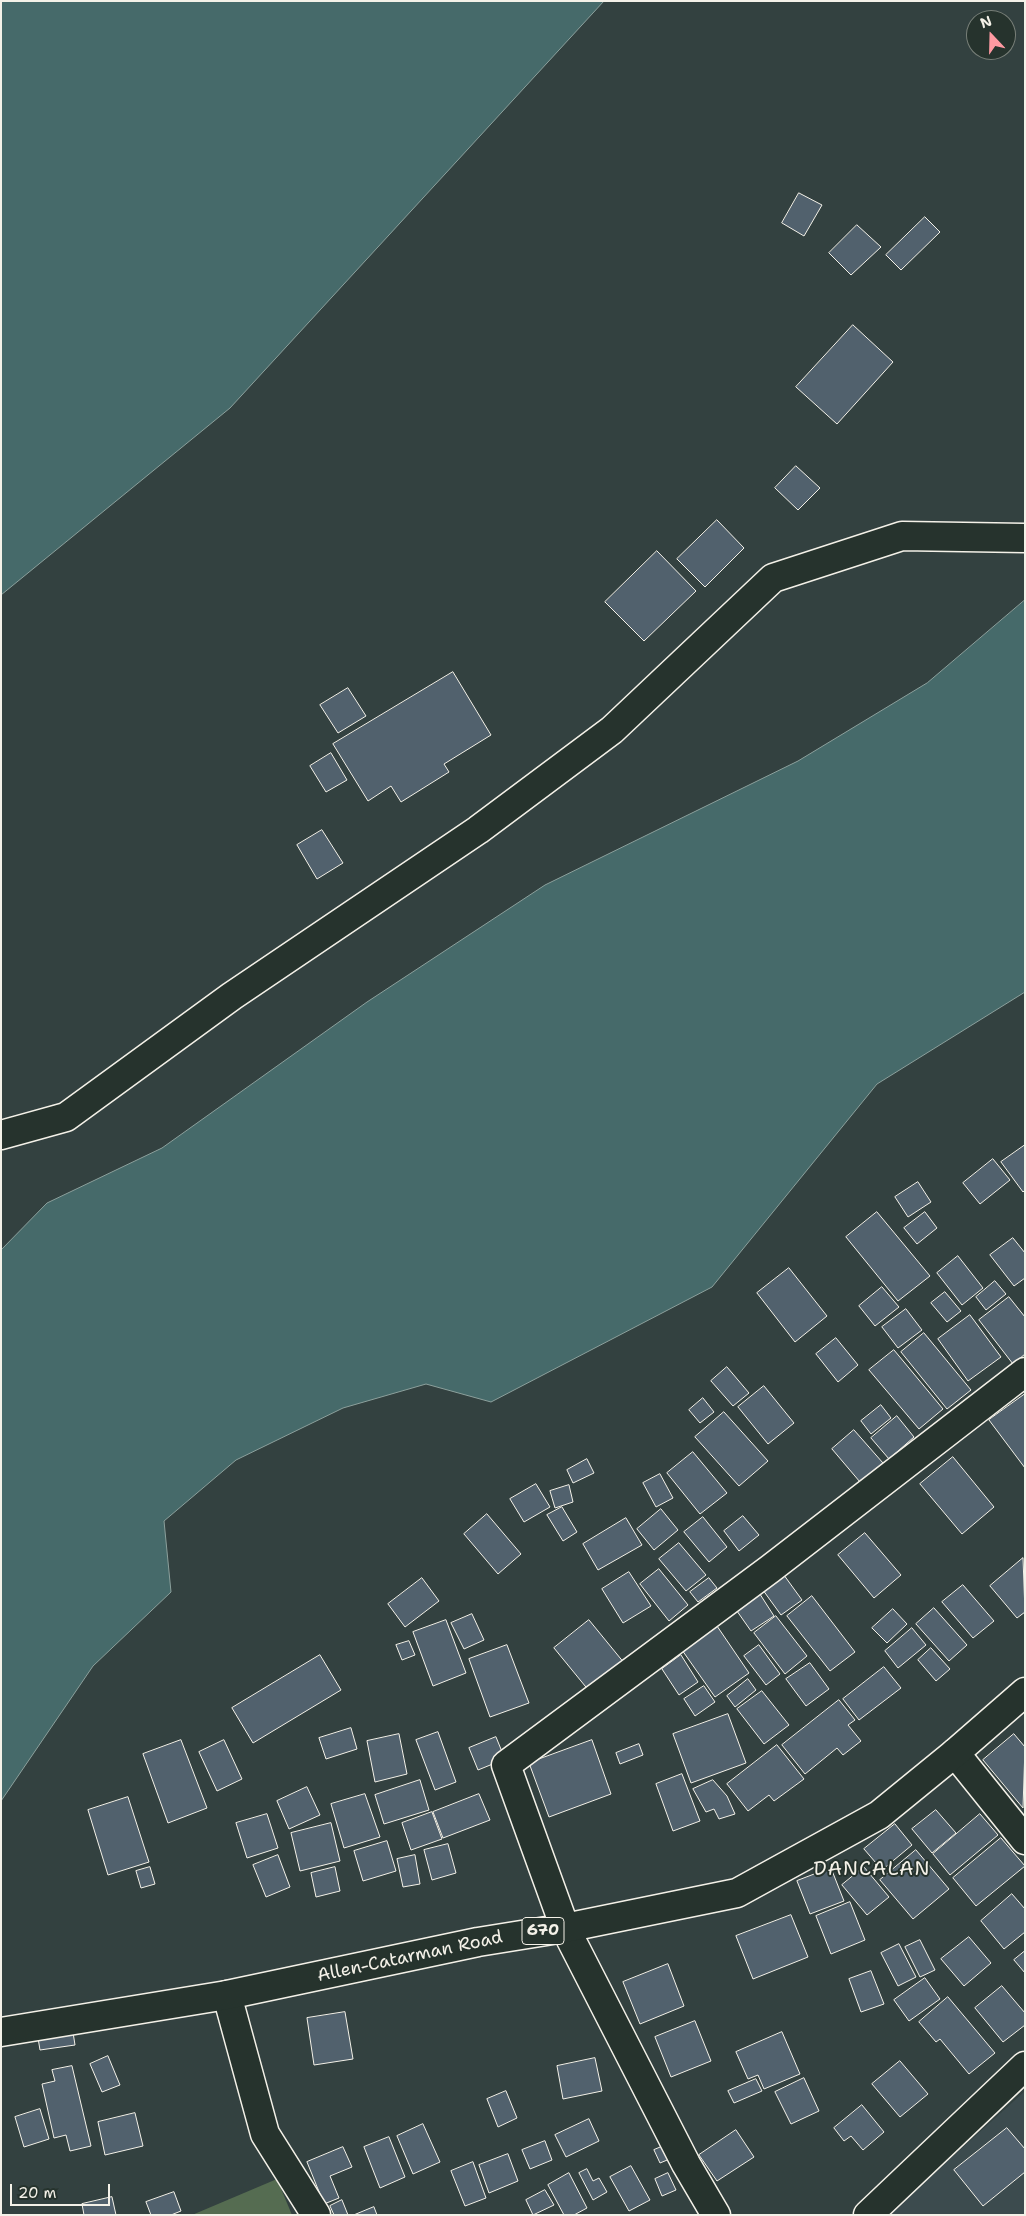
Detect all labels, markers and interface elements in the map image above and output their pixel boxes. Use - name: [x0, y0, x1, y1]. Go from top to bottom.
- north arrow: [966, 10, 1016, 60]
- text: N: [978, 12, 994, 32]
- district label: DANCALAN: [812, 1858, 932, 1882]
- road number: 670: [522, 1918, 564, 1944]
- street label: Allen-Catarman Road: [315, 1927, 505, 1987]
- scale bar: [12, 2174, 112, 2206]
- text: 20 m: [18, 2183, 57, 2203]

